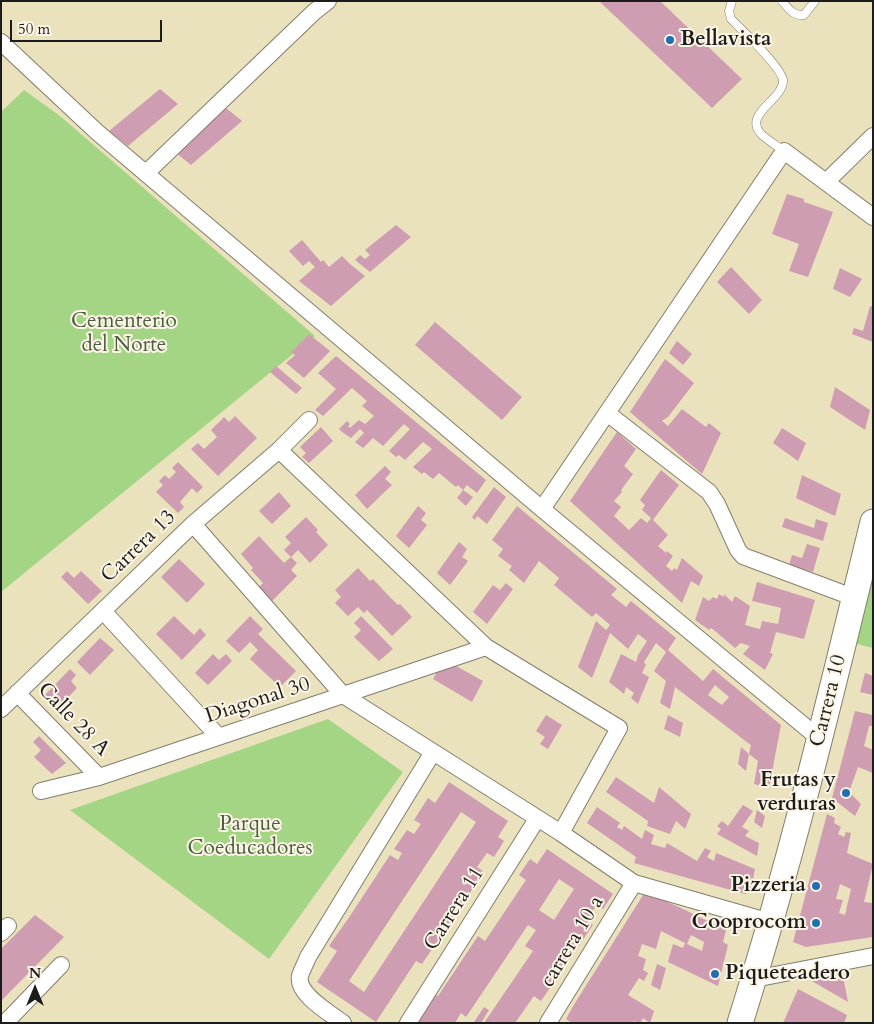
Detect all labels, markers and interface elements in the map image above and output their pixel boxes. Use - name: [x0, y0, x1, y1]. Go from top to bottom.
- scale bar: [12, 10, 165, 42]
- text: 50 m: [18, 19, 50, 39]
- place label: Bellavista: [680, 27, 771, 53]
- marker: Bellavista: [664, 34, 676, 46]
- park label: Cementerio del Norte: [71, 309, 177, 359]
- street label: Carrera 13: [96, 505, 182, 589]
- street label: Carrera 10: [805, 652, 853, 750]
- street label: Diagonal 30: [202, 672, 314, 730]
- street label: Calle 28 A: [32, 678, 114, 762]
- place label: Frutas y verduras: [757, 768, 836, 818]
- marker: Frutas y verduras: [840, 787, 852, 799]
- park label: Parque Coeducadores: [187, 812, 313, 862]
- street label: Carrera 11: [419, 863, 491, 955]
- place label: Pizzeria: [730, 873, 806, 899]
- marker: Pizzeria: [810, 880, 822, 892]
- street label: carrera 10 a: [536, 892, 610, 992]
- place label: Cooprocom: [692, 910, 806, 936]
- marker: Cooprocom: [810, 917, 822, 929]
- place label: Piqueteadero: [725, 961, 850, 987]
- north arrow: [10, 964, 60, 1014]
- text: N: [29, 964, 41, 983]
- marker: Piqueteadero: [709, 968, 721, 980]

